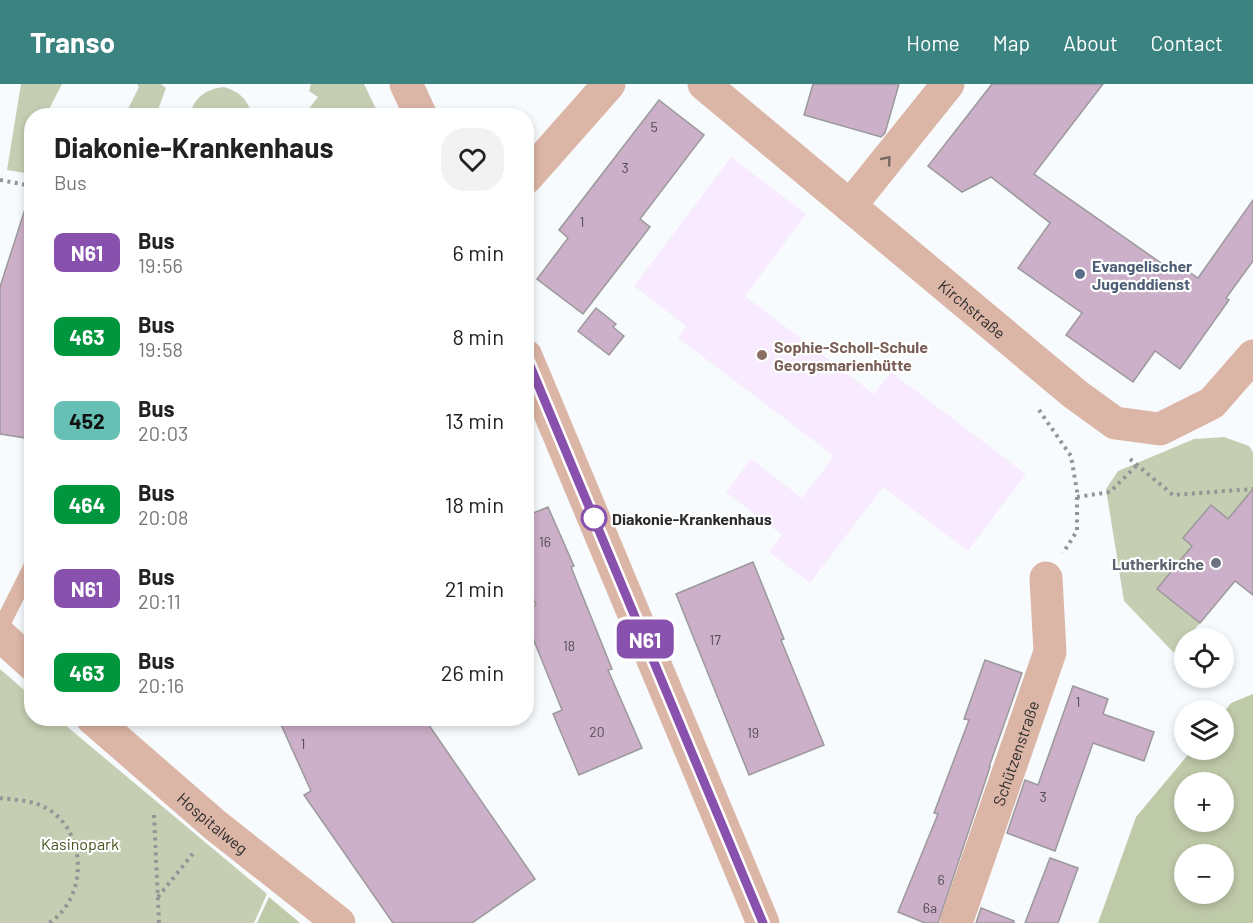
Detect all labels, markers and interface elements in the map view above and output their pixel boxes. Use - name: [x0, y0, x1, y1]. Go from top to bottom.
- text: Transo: [30, 25, 115, 59]
- text: Home: [906, 30, 960, 55]
- text: Map: [993, 30, 1030, 55]
- text: About: [1063, 30, 1118, 55]
- text: Contact: [1151, 30, 1223, 55]
- house number: 5: [650, 118, 658, 135]
- button: heart: [441, 128, 504, 191]
- text: Diakonie-Krankenhaus: [54, 130, 333, 164]
- one-way arrow: [880, 156, 891, 167]
- house number: 3: [621, 159, 629, 176]
- text: Bus: [54, 170, 87, 194]
- house number: 1: [580, 213, 584, 230]
- text: Bus: [138, 227, 175, 253]
- text: 6 min: [453, 239, 504, 265]
- text: N61: [71, 240, 103, 265]
- text: 19:56: [138, 253, 183, 277]
- place label: Evangelischer Jugenddienst: [1092, 256, 1192, 293]
- marker: Evangelischer Jugenddienst: [1073, 267, 1087, 281]
- street label: Kirchstraße: [935, 275, 1010, 342]
- text: Bus: [138, 311, 175, 337]
- text: 8 min: [452, 323, 504, 349]
- text: 463: [69, 324, 105, 349]
- text: 19:58: [138, 337, 183, 361]
- place label: Sophie-Scholl-Schule Georgsmarienhütte: [774, 337, 928, 374]
- marker: Sophie-Scholl-Schule Georgsmarienhütte: [755, 348, 769, 362]
- text: Bus: [138, 395, 175, 421]
- text: 13 min: [445, 407, 504, 433]
- text: 452: [69, 408, 105, 433]
- text: 20:03: [138, 421, 188, 445]
- text: Bus: [138, 479, 175, 505]
- text: 18 min: [445, 491, 504, 517]
- text: 464: [69, 492, 105, 517]
- text: 20:08: [138, 505, 189, 529]
- marker: Diakonie-Krankenhaus: [581, 505, 607, 531]
- place label: Diakonie-Krankenhaus: [612, 509, 772, 528]
- house number: 16: [539, 533, 551, 550]
- place label: Lutherkirche: [1112, 554, 1204, 573]
- marker: Lutherkirche: [1209, 556, 1223, 570]
- text: Bus: [138, 563, 175, 589]
- text: 21 min: [445, 575, 504, 601]
- text: N61: [71, 576, 103, 601]
- text: 20:11: [138, 589, 181, 613]
- line badge: N61: [610, 620, 680, 658]
- text: N61: [629, 627, 661, 652]
- map controls: [1174, 628, 1234, 904]
- button: locate: [1174, 628, 1234, 688]
- house number: 17: [709, 631, 721, 648]
- house number: 18: [563, 637, 575, 654]
- text: Bus: [138, 647, 175, 673]
- text: 26 min: [441, 659, 504, 685]
- text: 463: [69, 660, 105, 685]
- text: 20:16: [138, 673, 184, 697]
- house number: 1: [1076, 693, 1080, 710]
- street label: Schützenstraße: [988, 698, 1042, 808]
- button: layers: [1174, 700, 1234, 760]
- house number: 20: [589, 723, 605, 740]
- house number: 19: [747, 724, 759, 741]
- house number: 1: [301, 735, 305, 752]
- button: +: [1174, 772, 1234, 832]
- street label: Hospitalweg: [174, 788, 252, 857]
- house number: 3: [1039, 788, 1047, 805]
- park label: Kasinopark: [41, 834, 119, 853]
- button: −: [1174, 844, 1234, 904]
- house number: 6: [937, 871, 945, 888]
- house number: 6a: [923, 899, 937, 916]

